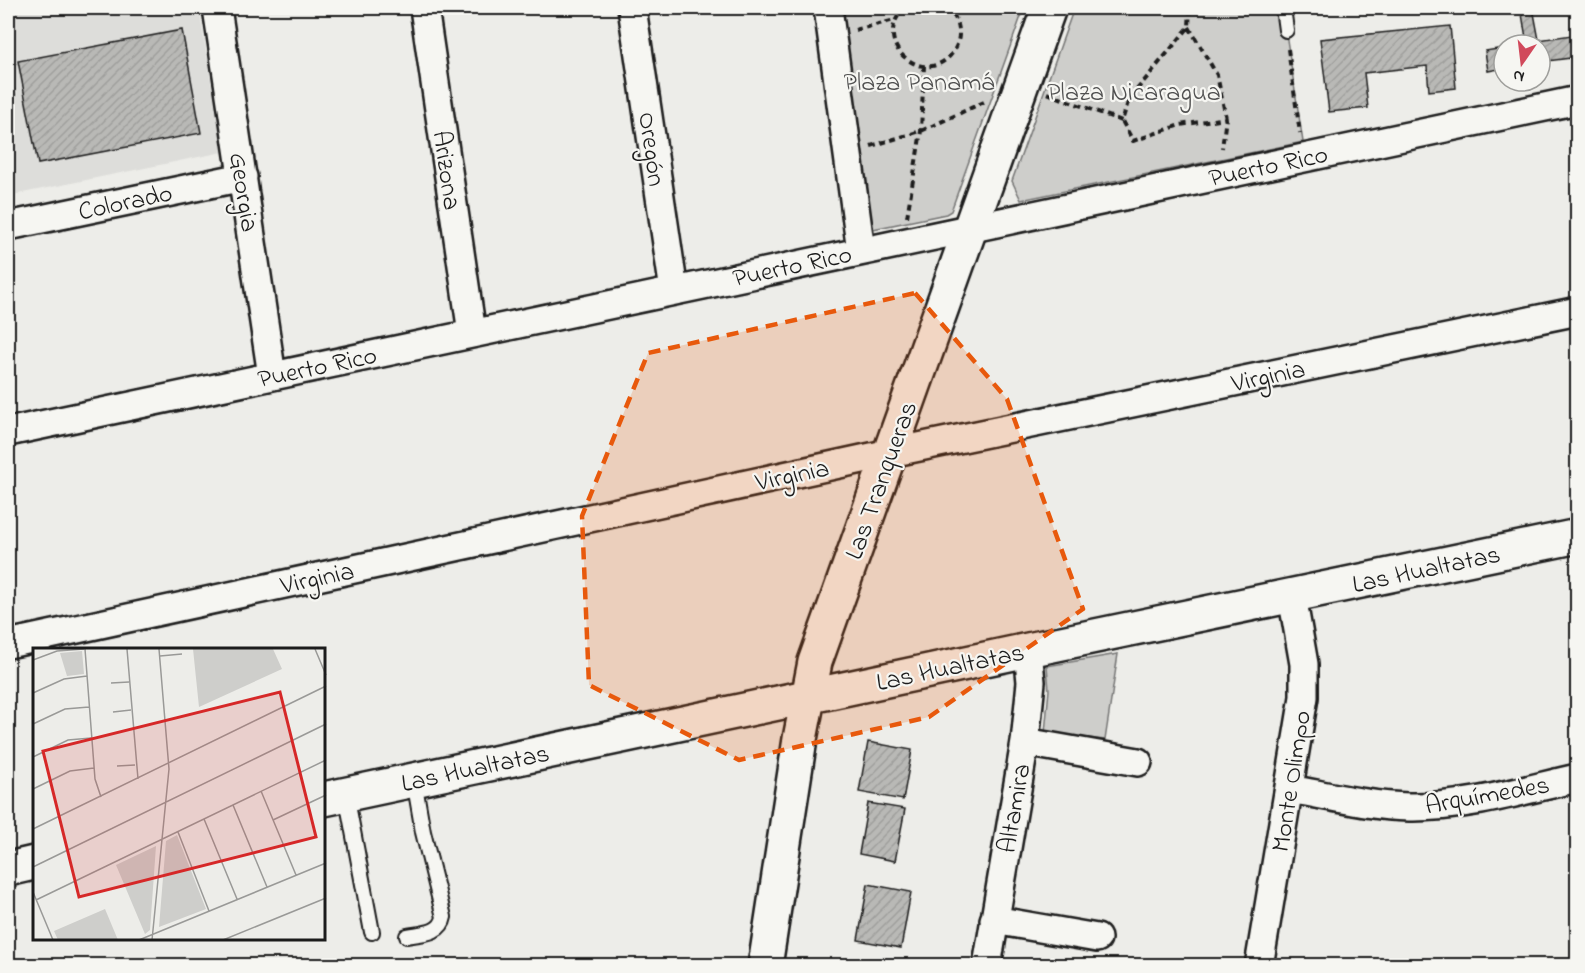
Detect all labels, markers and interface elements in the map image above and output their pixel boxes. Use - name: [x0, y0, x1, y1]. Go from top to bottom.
- north arrow: [1492, 33, 1552, 93]
- text: N: [1511, 63, 1527, 89]
- park label: Plaza Panamá: [843, 65, 995, 103]
- park label: Plaza Nicaragua: [1047, 75, 1221, 113]
- street label: Oregón: [626, 110, 674, 189]
- street label: Arizona: [421, 128, 469, 213]
- street label: Puerto Rico: [1206, 137, 1332, 199]
- street label: Georgia: [217, 150, 267, 235]
- street label: Colorado: [75, 175, 176, 232]
- street label: Puerto Rico: [730, 237, 856, 299]
- street label: Puerto Rico: [255, 338, 381, 400]
- street label: Virginia: [1227, 352, 1309, 404]
- street label: Las Tranqueras: [837, 397, 929, 565]
- street label: Virginia: [751, 451, 833, 503]
- street label: Las Hualtatas: [1349, 537, 1504, 605]
- street label: Virginia: [276, 554, 358, 606]
- street label: Las Hualtatas: [873, 635, 1028, 703]
- inset map: [33, 648, 326, 940]
- street label: Monte Olimpo: [1263, 708, 1323, 855]
- street label: Las Hualtatas: [398, 736, 553, 804]
- street label: Altamira: [989, 761, 1042, 856]
- street label: Arquímedes: [1422, 767, 1553, 827]

